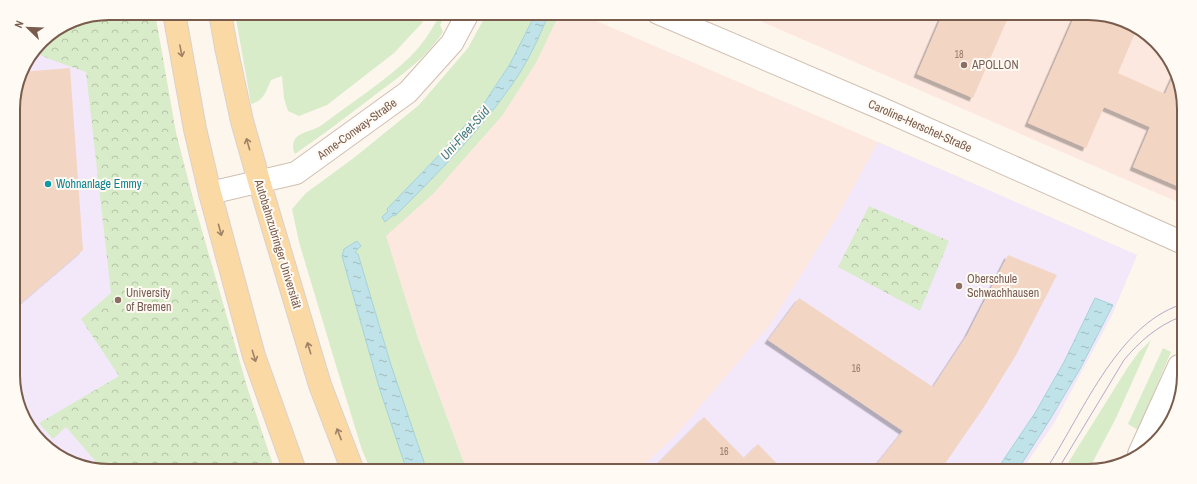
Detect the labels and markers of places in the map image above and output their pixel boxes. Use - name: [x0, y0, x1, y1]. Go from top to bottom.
- place label: APOLLON: [971, 57, 1019, 73]
- marker: APOLLON: [959, 60, 969, 70]
- place label: Wohnanlage Emmy: [56, 176, 142, 192]
- marker: Wohnanlage Emmy: [43, 179, 53, 189]
- place label: Oberschule Schwachhausen: [967, 271, 1039, 301]
- marker: Oberschule Schwachhausen: [954, 281, 964, 291]
- place label: University of Bremen: [126, 285, 171, 315]
- marker: University of Bremen: [113, 295, 123, 305]

